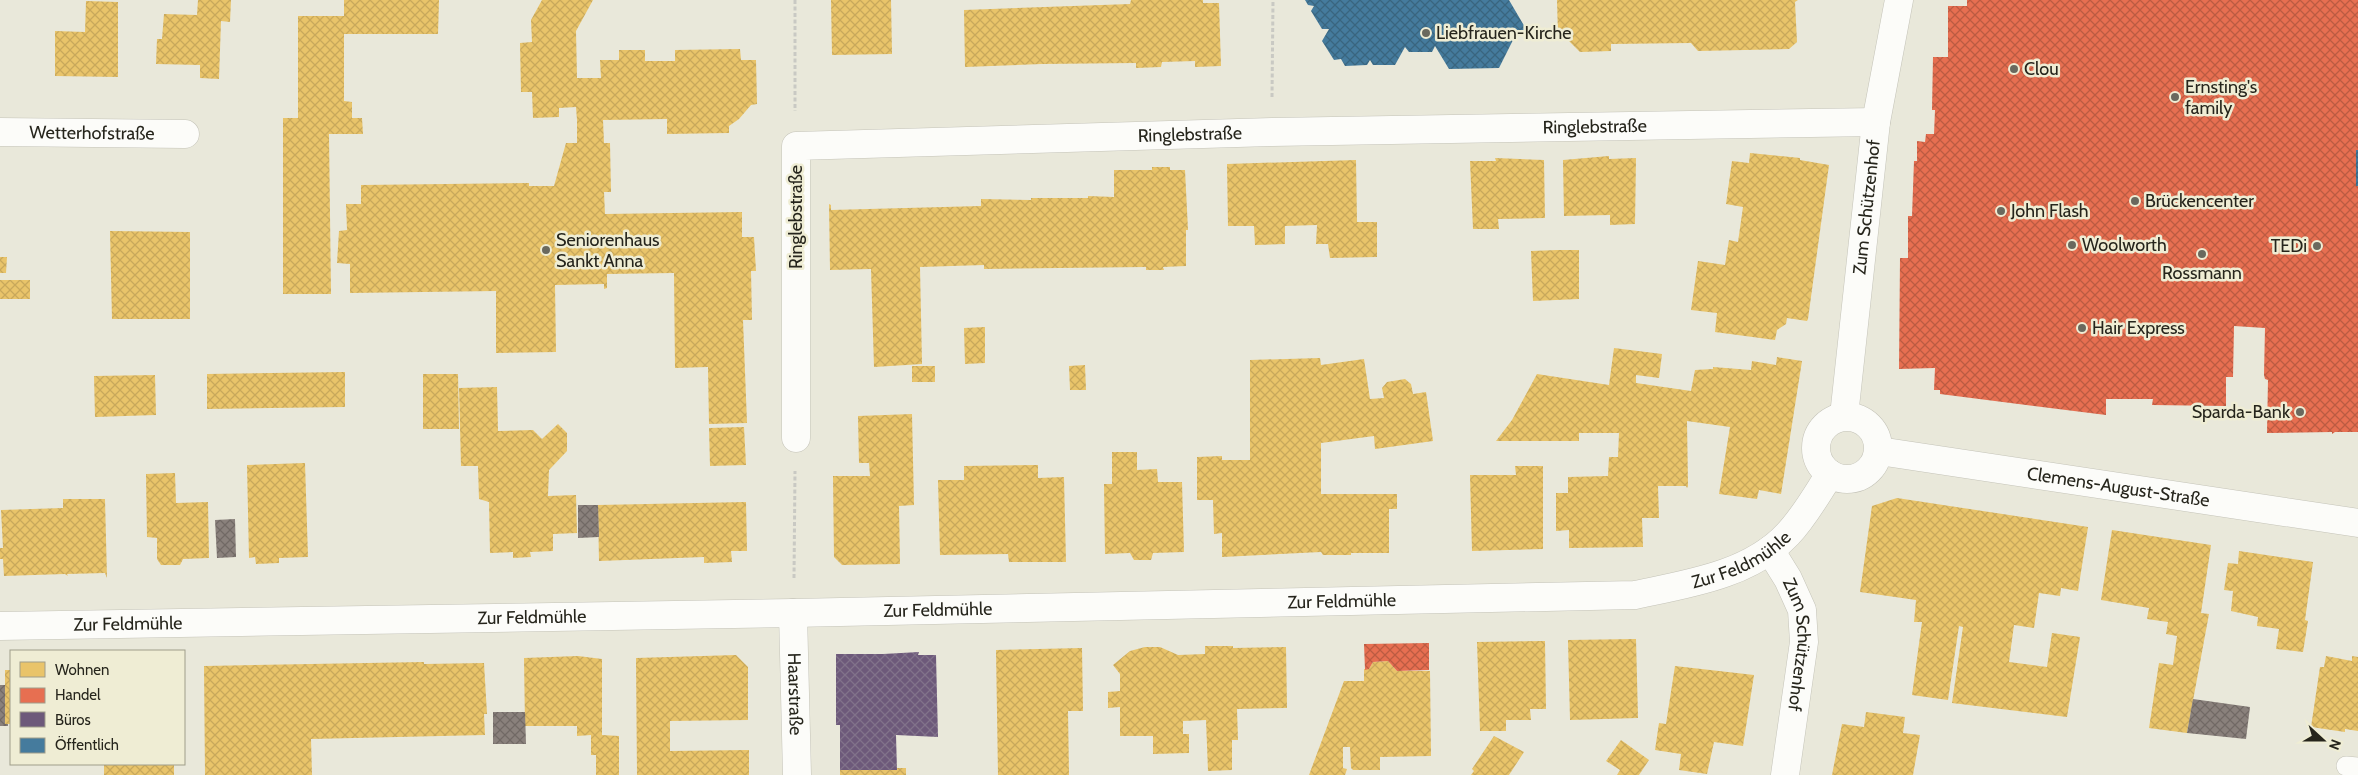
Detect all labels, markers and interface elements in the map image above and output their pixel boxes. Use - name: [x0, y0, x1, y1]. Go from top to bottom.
- place label: Liebfrauen-Kirche: [1436, 22, 1572, 44]
- marker: Liebfrauen-Kirche: [1420, 27, 1432, 39]
- place label: Clou: [2024, 58, 2059, 80]
- marker: Clou: [2008, 63, 2020, 75]
- place label: Ernsting's family: [2185, 76, 2257, 119]
- marker: Ernsting's family: [2169, 91, 2181, 103]
- street label: Ringlebstraße: [1542, 115, 1647, 139]
- street label: Wetterhofstraße: [29, 121, 155, 145]
- street label: Ringlebstraße: [1137, 122, 1242, 147]
- street label: Zum Schützenhof: [1848, 139, 1885, 276]
- street label: Ringlebstraße: [785, 165, 807, 269]
- place label: Brückencenter: [2145, 190, 2254, 212]
- marker: Brückencenter: [2129, 195, 2141, 207]
- place label: John Flash: [2010, 200, 2089, 222]
- marker: John Flash: [1995, 205, 2007, 217]
- place label: Seniorenhaus Sankt Anna: [556, 229, 660, 272]
- place label: Woolworth: [2082, 234, 2167, 256]
- place label: TEDi: [2271, 235, 2307, 257]
- marker: Woolworth: [2066, 239, 2078, 251]
- marker: TEDi: [2311, 240, 2323, 252]
- marker: Seniorenhaus Sankt Anna: [540, 244, 552, 256]
- marker: Rossmann: [2196, 248, 2208, 260]
- place label: Rossmann: [2162, 262, 2242, 284]
- place label: Hair Express: [2092, 317, 2185, 339]
- marker: Hair Express: [2076, 322, 2088, 334]
- place label: Sparda-Bank: [2192, 401, 2291, 423]
- marker: Sparda-Bank: [2294, 406, 2306, 418]
- street label: Clemens-August-Straße: [2026, 462, 2211, 512]
- street label: Zur Feldmühle: [1689, 527, 1796, 593]
- street label: Zum Schützenhof: [1778, 574, 1815, 713]
- street label: Zur Feldmühle: [1287, 589, 1396, 613]
- street label: Zur Feldmühle: [883, 598, 993, 622]
- street label: Zur Feldmühle: [477, 605, 587, 629]
- street label: Zur Feldmühle: [73, 612, 183, 636]
- legend: [10, 650, 185, 765]
- street label: Haarstraße: [783, 652, 807, 736]
- text: Wohnen: [55, 661, 109, 679]
- text: Handel: [55, 686, 101, 704]
- text: Büros: [55, 711, 91, 729]
- north arrow: [2298, 715, 2348, 765]
- text: Öffentlich: [55, 736, 119, 754]
- text: N: [2325, 737, 2345, 753]

